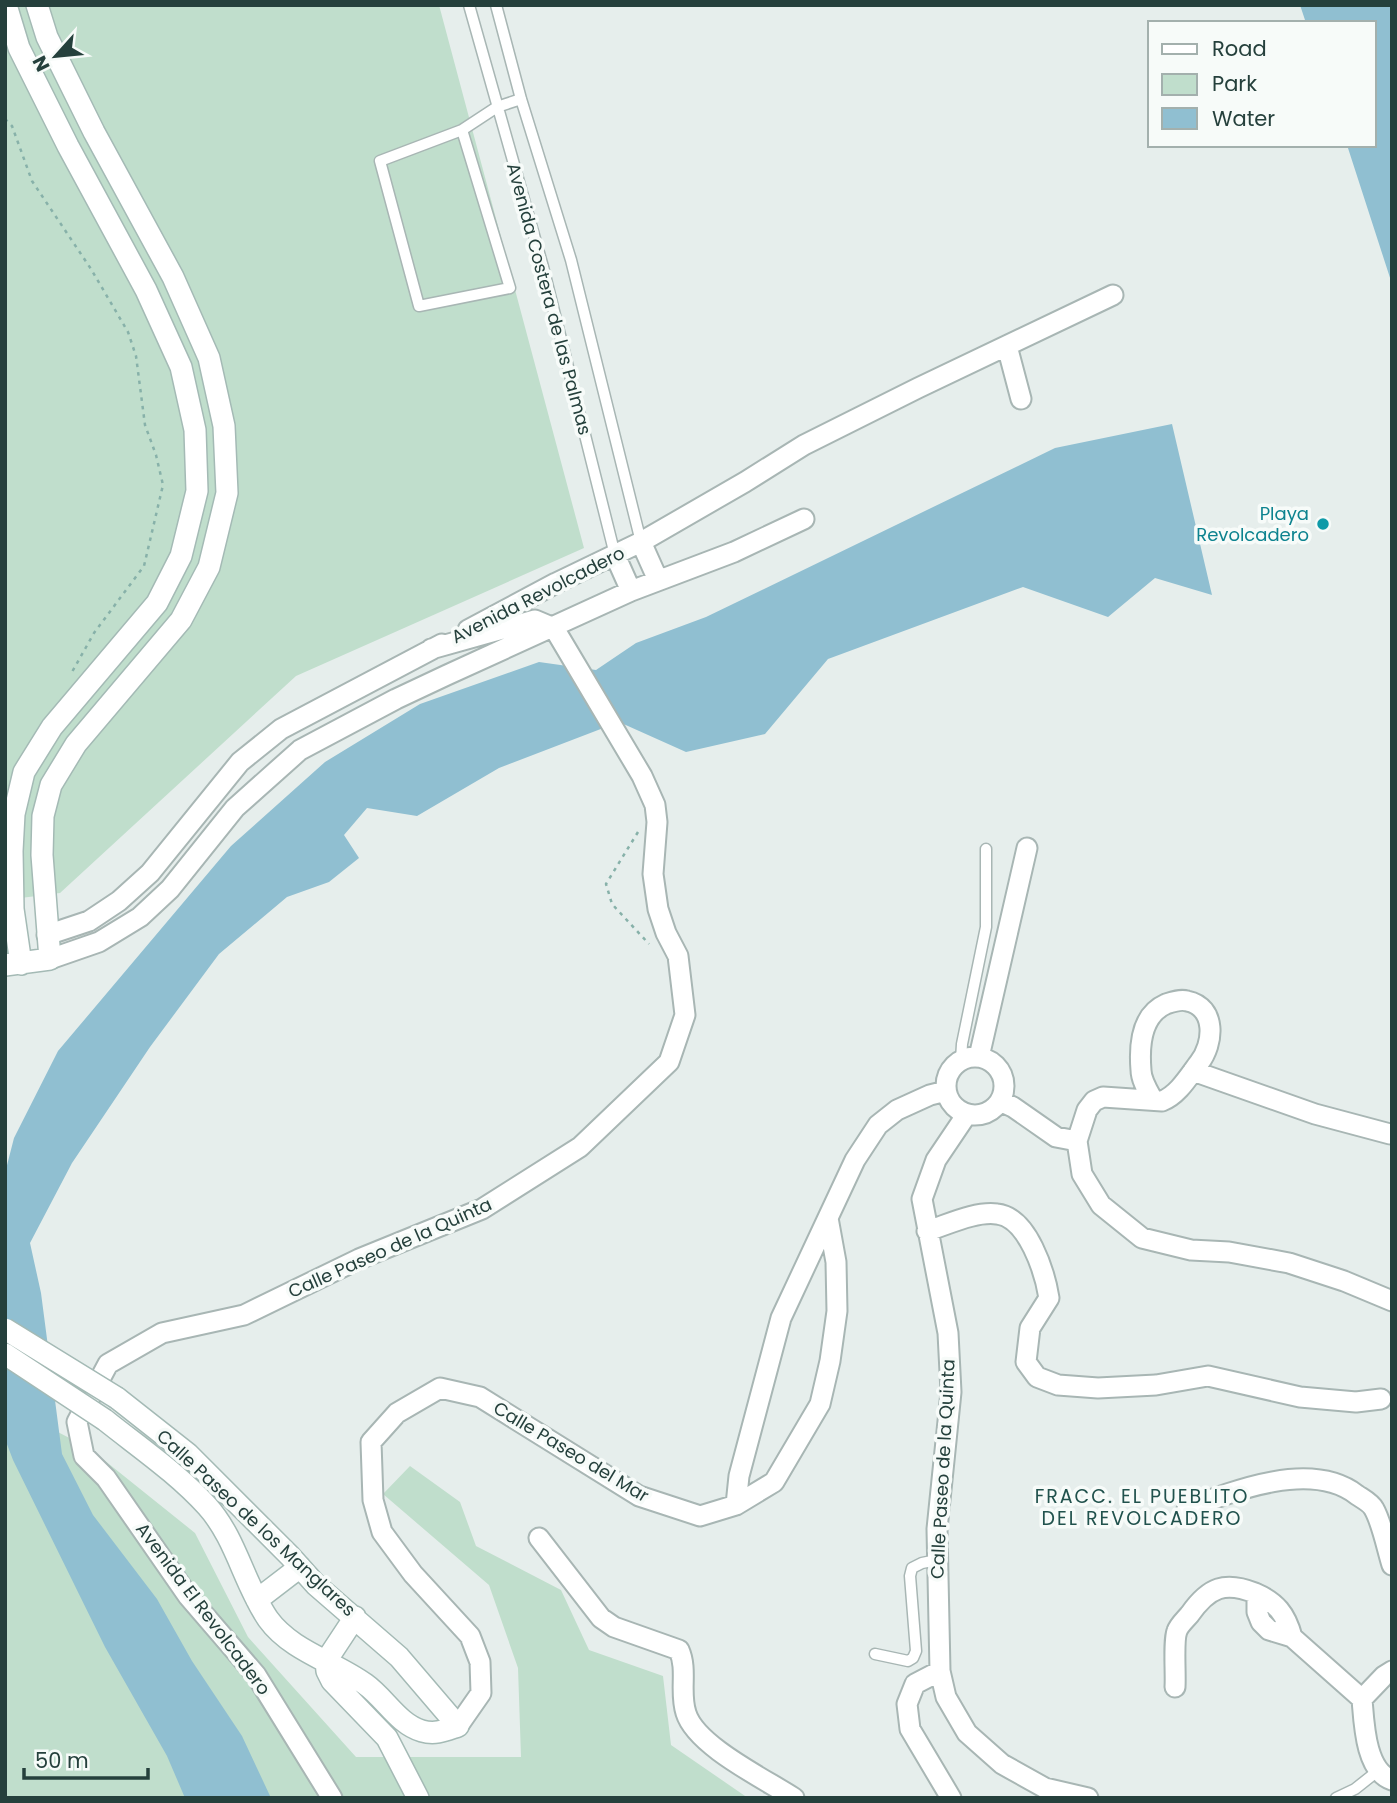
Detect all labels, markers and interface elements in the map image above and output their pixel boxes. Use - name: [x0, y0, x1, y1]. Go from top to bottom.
- north arrow: [21, 21, 91, 91]
- legend: [1148, 21, 1376, 147]
- text: Road: [1212, 34, 1267, 63]
- text: N: [26, 51, 57, 76]
- text: Park: [1212, 69, 1257, 98]
- text: Water: [1212, 104, 1275, 133]
- street label: Avenida Costera de las Palmas: [501, 160, 598, 438]
- place label: Playa Revolcadero: [1196, 501, 1309, 547]
- marker: Playa Revolcadero: [1315, 516, 1331, 532]
- street label: Avenida Revolcadero: [447, 540, 629, 649]
- street label: Calle Paseo de la Quinta: [284, 1191, 495, 1304]
- street label: Calle Paseo de la Quinta: [924, 1358, 961, 1580]
- street label: Calle Paseo del Mar: [489, 1395, 654, 1508]
- street label: Calle Paseo de los Manglares: [151, 1424, 361, 1622]
- district label: FRACC. EL PUEBLITO DEL REVOLCADERO: [1035, 1483, 1249, 1532]
- street label: Avenida El Revolcadero: [130, 1517, 277, 1700]
- scale bar: [24, 1736, 149, 1780]
- text: 50 m: [35, 1746, 89, 1775]

